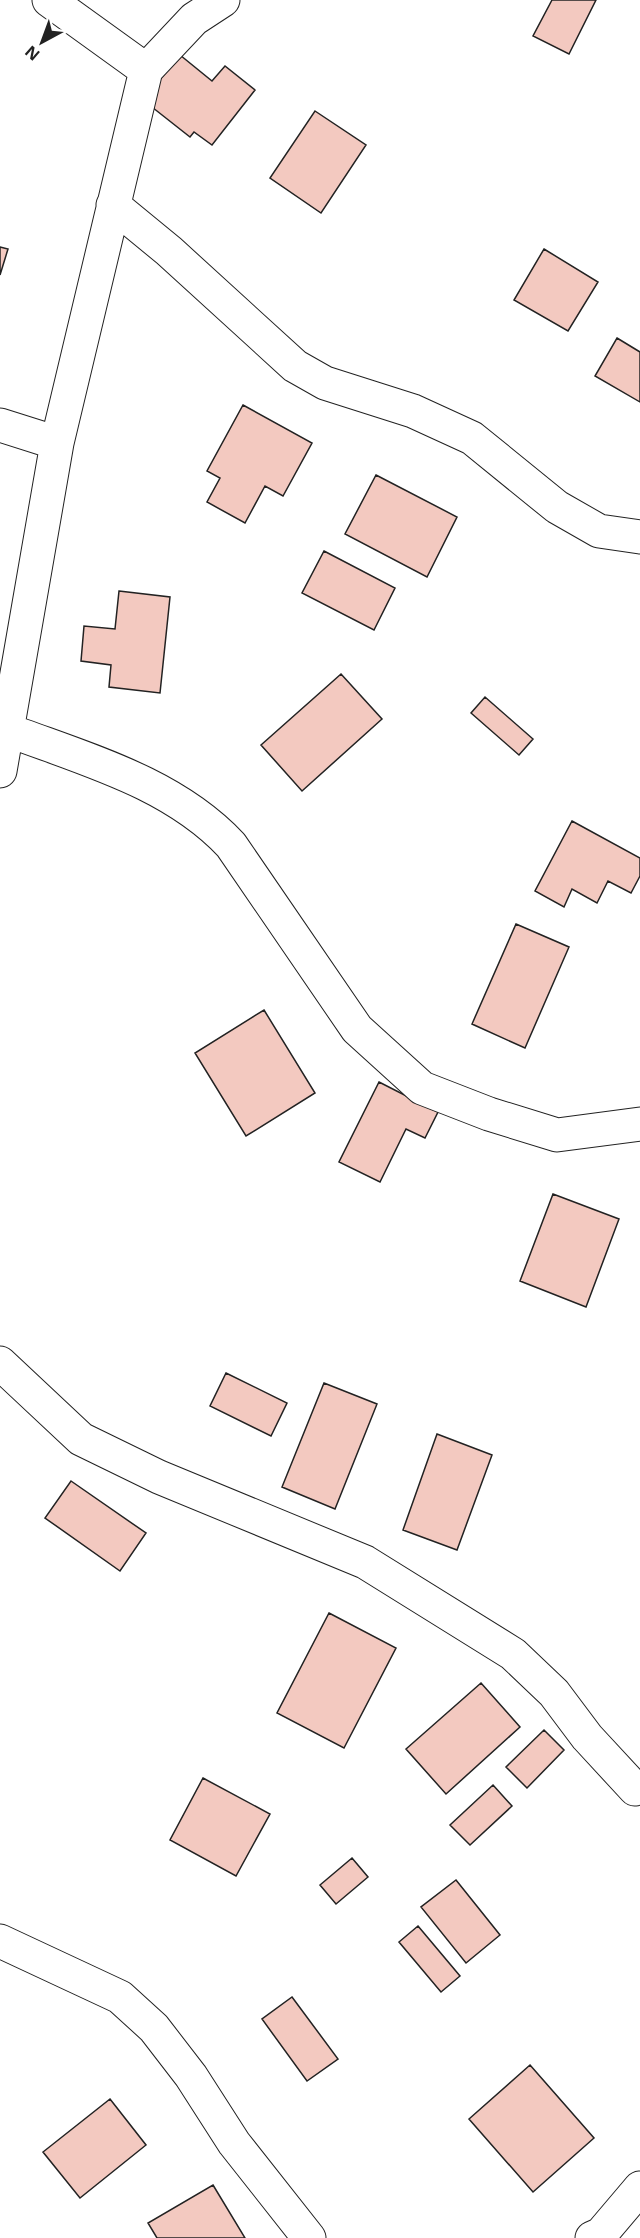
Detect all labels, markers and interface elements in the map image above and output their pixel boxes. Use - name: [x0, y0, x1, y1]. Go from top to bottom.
- north arrow: [12, 12, 72, 72]
- text: N: [20, 41, 44, 66]

